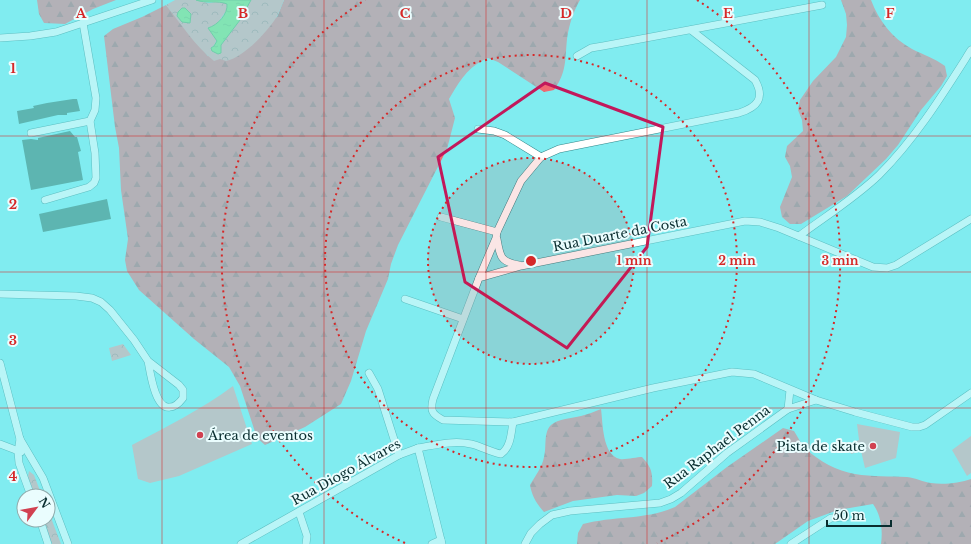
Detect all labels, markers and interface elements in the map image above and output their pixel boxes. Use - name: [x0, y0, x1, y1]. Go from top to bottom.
- text: A: [75, 5, 87, 22]
- text: B: [238, 5, 248, 22]
- text: C: [400, 5, 411, 22]
- text: D: [560, 5, 572, 22]
- text: E: [723, 5, 733, 22]
- text: F: [886, 5, 895, 22]
- text: 1: [10, 60, 16, 77]
- text: 2: [9, 196, 17, 213]
- street label: Rua Duarte da Costa: [552, 213, 689, 255]
- text: 1 min: [617, 253, 652, 268]
- text: 2 min: [718, 253, 756, 268]
- text: 3 min: [821, 253, 859, 268]
- centre of rings: [524, 254, 538, 268]
- text: 3: [9, 332, 17, 349]
- street label: Rua Raphael Penna: [660, 401, 774, 493]
- place label: Área de eventos: [207, 427, 313, 444]
- marker: Área de eventos: [195, 430, 205, 440]
- street label: Rua Diogo Álvares: [288, 435, 404, 509]
- place label: Pista de skate: [777, 438, 865, 455]
- marker: Pista de skate: [868, 441, 878, 451]
- text: 4: [9, 468, 18, 485]
- north arrow: [16, 488, 56, 528]
- text: N: [36, 495, 54, 511]
- scale bar: [827, 502, 891, 528]
- text: 50 m: [833, 508, 865, 523]

